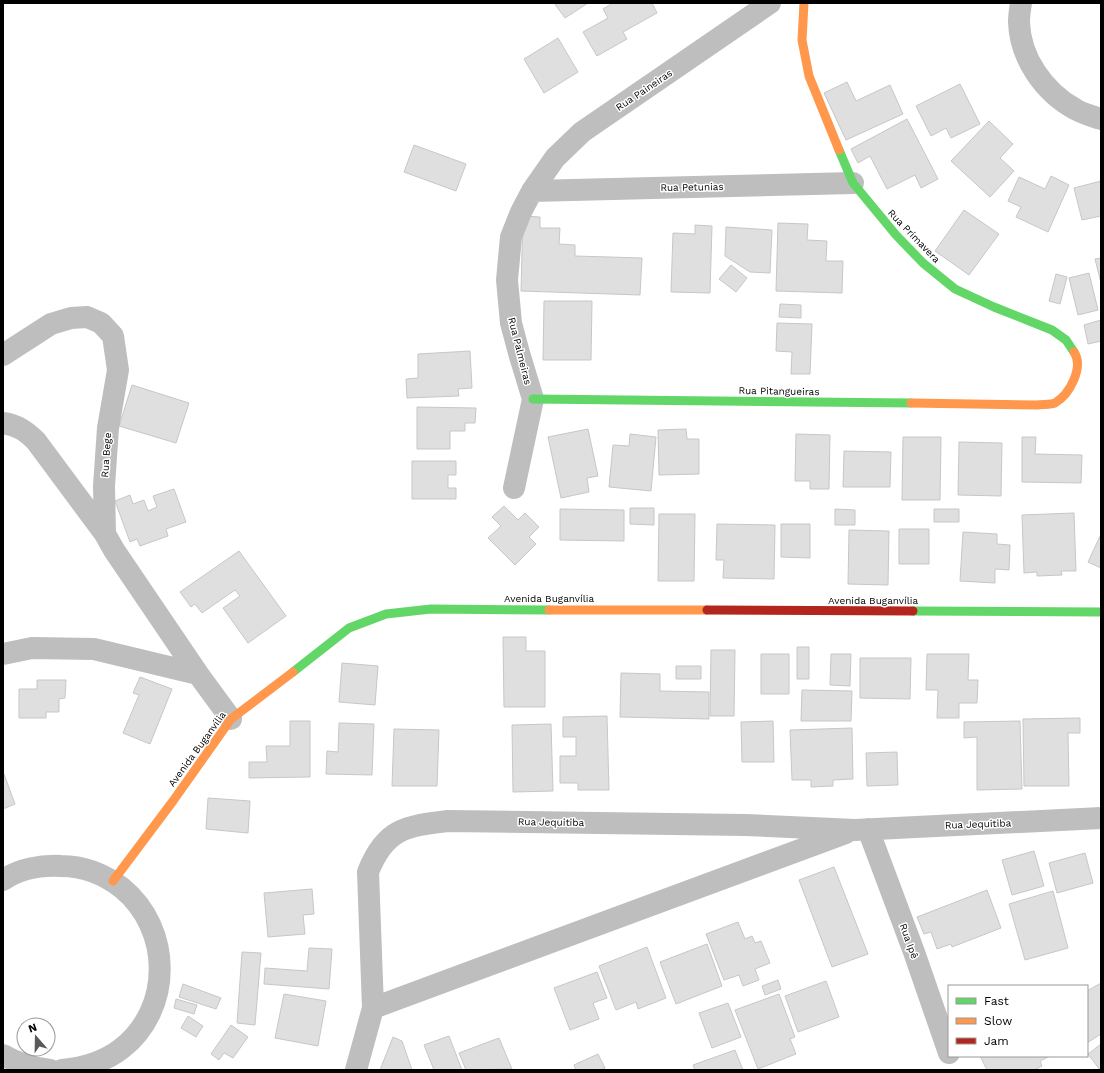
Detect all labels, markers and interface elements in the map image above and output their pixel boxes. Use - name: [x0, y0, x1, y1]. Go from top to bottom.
- street label: Rua Paineiras: [614, 67, 674, 113]
- street label: Rua Petunias: [660, 181, 724, 193]
- street label: Rua Primavera: [886, 207, 942, 265]
- street label: Rua Palmeiras: [506, 316, 534, 386]
- street label: Rua Pitangueiras: [738, 385, 820, 397]
- street label: Rua Bege: [99, 432, 113, 478]
- street label: Avenida Buganvília: [504, 593, 594, 604]
- street label: Avenida Buganvília: [828, 595, 918, 606]
- street label: Avenida Buganvília: [166, 709, 228, 789]
- street label: Rua Jequitiba: [518, 816, 585, 828]
- street label: Rua Jequitiba: [945, 817, 1012, 831]
- street label: Rua Ipê: [898, 922, 920, 960]
- legend: [948, 985, 1088, 1057]
- text: Fast: [984, 994, 1009, 1008]
- text: Slow: [984, 1014, 1012, 1028]
- north arrow: [16, 1017, 56, 1057]
- text: N: [27, 1021, 39, 1036]
- text: Jam: [984, 1034, 1009, 1048]

